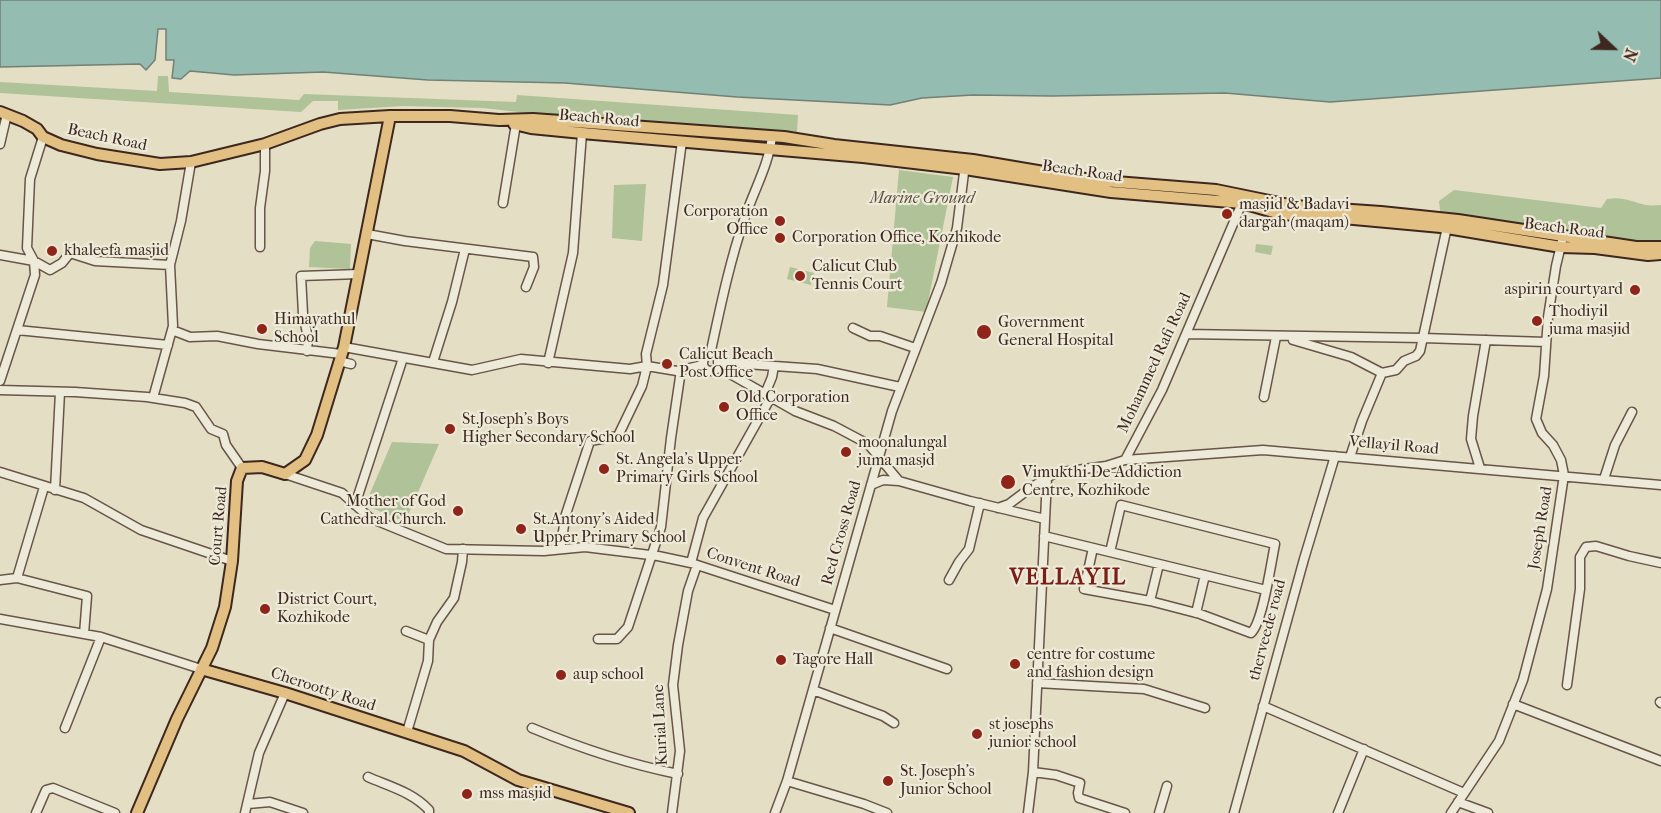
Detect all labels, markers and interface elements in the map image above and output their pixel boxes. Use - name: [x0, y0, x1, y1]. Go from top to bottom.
- north arrow: [1583, 18, 1643, 78]
- text: N: [1619, 46, 1641, 64]
- street label: Beach Road: [558, 106, 640, 132]
- street label: Beach Road: [66, 120, 148, 156]
- street label: Beach Road: [1041, 157, 1123, 187]
- park label: Marine Ground: [870, 189, 974, 209]
- place label: masjid & Badavi dargah (maqam): [1239, 195, 1349, 233]
- place label: Corporation Office: [684, 202, 768, 240]
- marker: masjid & Badavi dargah (maqam): [1220, 207, 1234, 221]
- marker: Corporation Office: [773, 214, 787, 228]
- street label: Beach Road: [1523, 215, 1605, 243]
- place label: Corporation Office, Kozhikode: [792, 228, 1001, 248]
- marker: Corporation Office, Kozhikode: [773, 231, 787, 245]
- place label: khaleefa masjid: [64, 241, 169, 261]
- marker: khaleefa masjid: [45, 244, 59, 258]
- place label: Calicut Club Tennis Court: [812, 257, 902, 295]
- marker: Calicut Club Tennis Court: [793, 269, 807, 283]
- place label: aspirin courtyard: [1504, 280, 1623, 300]
- marker: aspirin courtyard: [1628, 283, 1642, 297]
- street label: Mohammed Rafi Road: [1114, 290, 1196, 436]
- place label: Thodiyil juma masjid: [1549, 302, 1630, 340]
- place label: Himayathul School: [274, 310, 356, 348]
- place label: Government General Hospital: [998, 313, 1114, 351]
- marker: Thodiyil juma masjid: [1530, 314, 1544, 328]
- marker: Himayathul School: [255, 322, 269, 336]
- marker: Government General Hospital: [975, 323, 993, 341]
- place label: Calicut Beach Post Office: [679, 345, 773, 383]
- marker: Calicut Beach Post Office: [660, 357, 674, 371]
- place label: Old Corporation Office: [736, 388, 850, 426]
- marker: Old Corporation Office: [717, 400, 731, 414]
- place label: St.Joseph's Boys Higher Secondary School: [462, 410, 635, 448]
- marker: St.Joseph's Boys Higher Secondary School: [443, 422, 457, 436]
- place label: moonalungal juma masjd: [858, 433, 947, 471]
- street label: Vellayil Road: [1348, 433, 1440, 459]
- marker: moonalungal juma masjd: [839, 445, 853, 459]
- place label: St. Angela's Upper Primary Girls School: [616, 450, 758, 488]
- marker: St. Angela's Upper Primary Girls School: [597, 462, 611, 476]
- place label: Vimukthi De-Addiction Centre, Kozhikode: [1022, 463, 1182, 501]
- marker: Vimukthi De-Addiction Centre, Kozhikode: [999, 473, 1017, 491]
- street label: Red Cross Road: [818, 479, 866, 587]
- street label: Joseph Road: [1525, 485, 1557, 571]
- street label: Court Road: [206, 486, 232, 566]
- place label: Mother of God Cathedral Church.: [320, 492, 446, 530]
- marker: Mother of God Cathedral Church.: [451, 504, 465, 518]
- place label: St.Antony's Aided Upper Primary School: [533, 510, 686, 548]
- marker: St.Antony's Aided Upper Primary School: [514, 522, 528, 536]
- street label: Convent Road: [704, 544, 802, 592]
- district label: VELLAYIL: [1009, 566, 1127, 592]
- street label: therveede road: [1245, 577, 1291, 683]
- place label: District Court, Kozhikode: [277, 590, 377, 628]
- marker: District Court, Kozhikode: [258, 602, 272, 616]
- place label: centre for costume and fashion design: [1027, 645, 1155, 683]
- place label: Tagore Hall: [793, 650, 873, 670]
- marker: Tagore Hall: [774, 653, 788, 667]
- marker: centre for costume and fashion design: [1008, 657, 1022, 671]
- street label: Cherootty Road: [268, 664, 378, 716]
- place label: aup school: [573, 665, 644, 685]
- marker: aup school: [554, 668, 568, 682]
- street label: Kurial Lane: [649, 684, 673, 766]
- place label: st josephs junior school: [989, 715, 1077, 753]
- marker: st josephs junior school: [970, 727, 984, 741]
- place label: St. Joseph's Junior School: [900, 762, 992, 800]
- marker: St. Joseph's Junior School: [881, 774, 895, 788]
- place label: mss masjid: [479, 784, 552, 804]
- marker: mss masjid: [460, 787, 474, 801]

